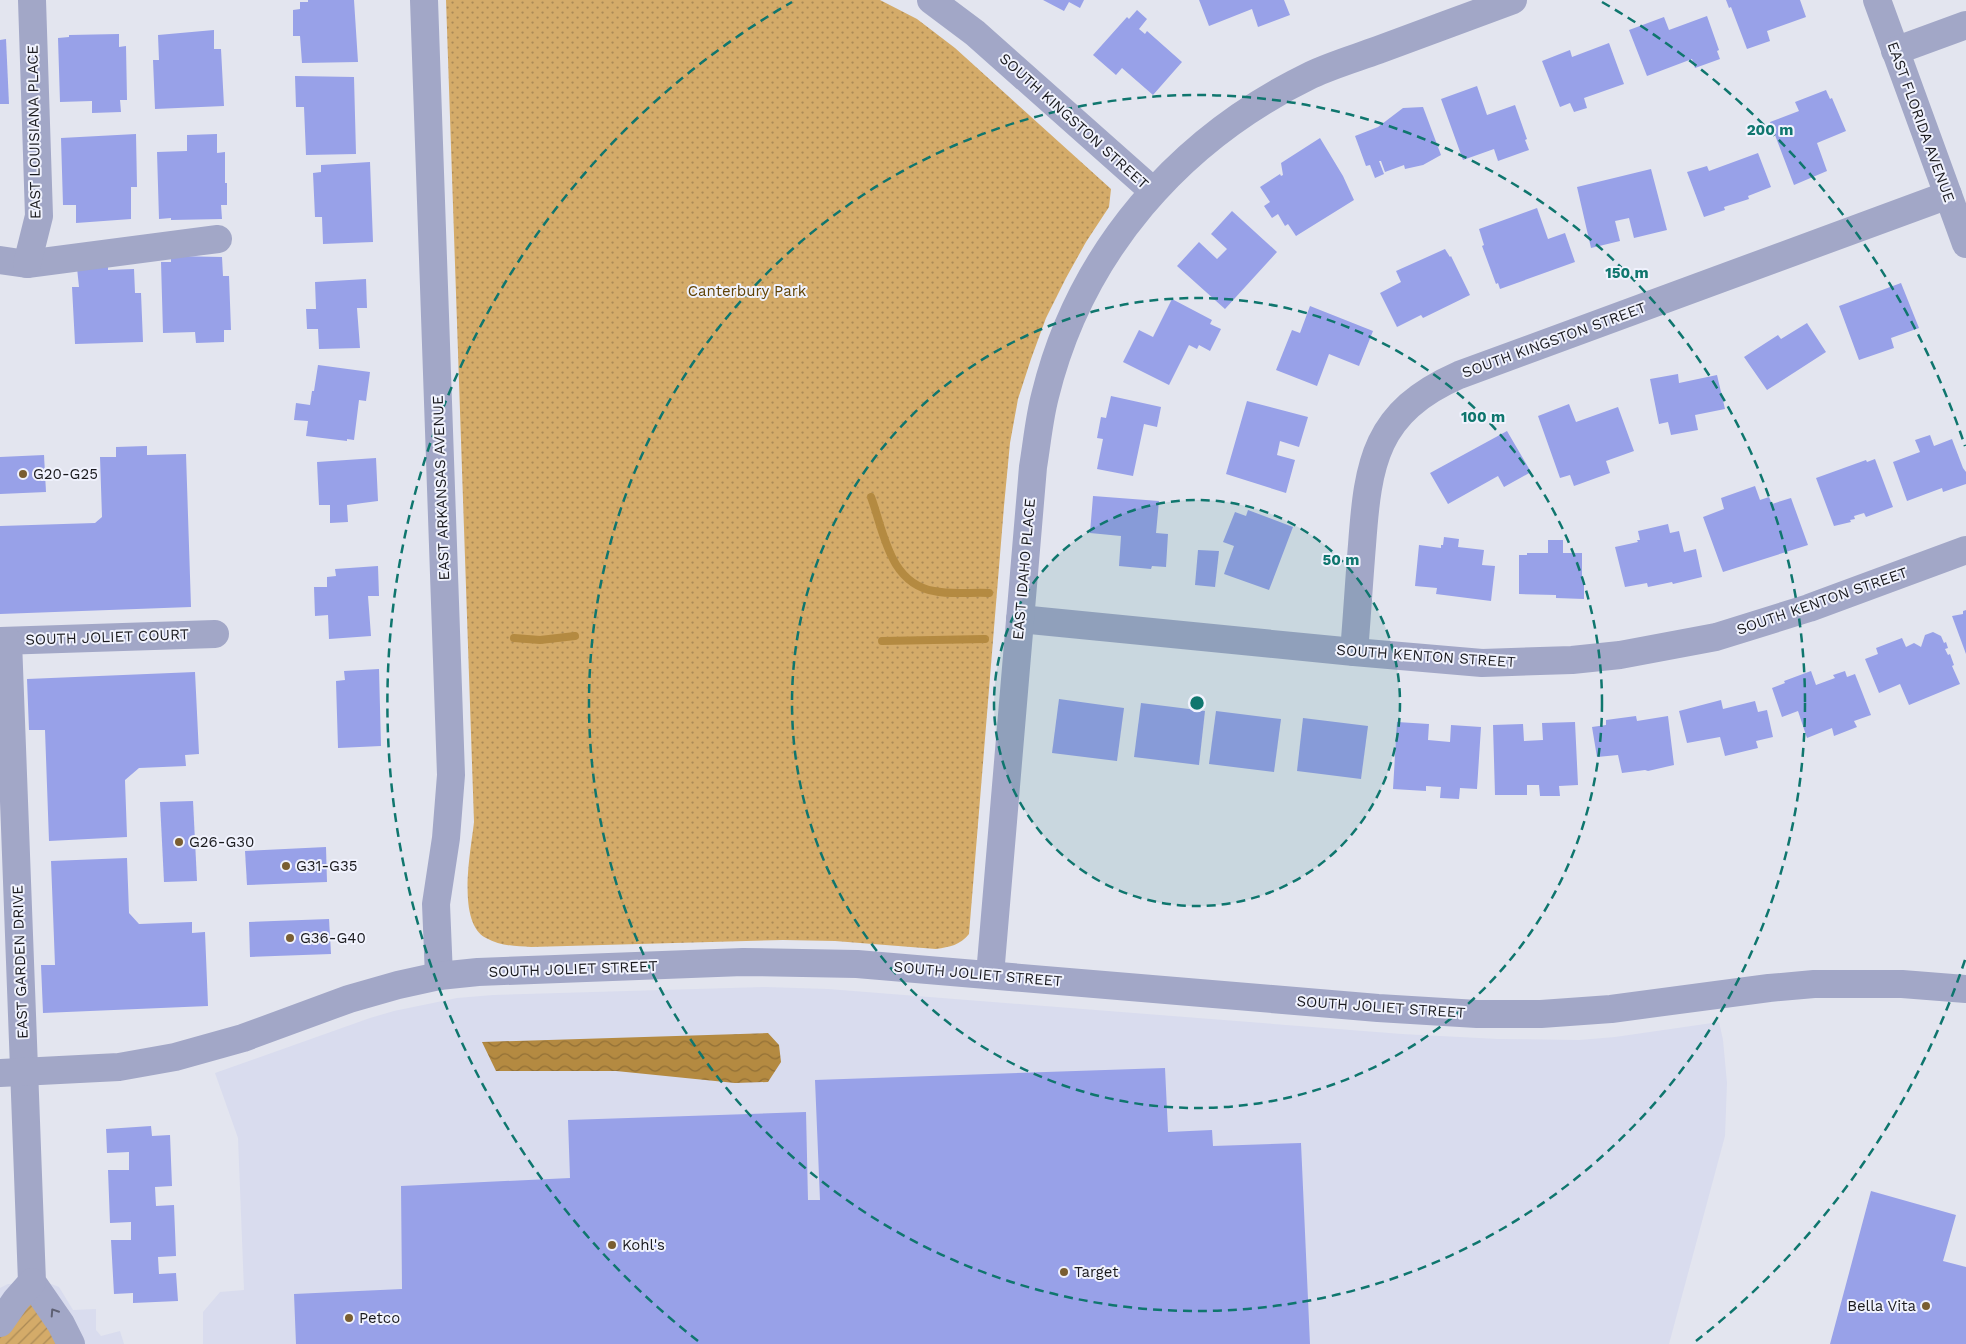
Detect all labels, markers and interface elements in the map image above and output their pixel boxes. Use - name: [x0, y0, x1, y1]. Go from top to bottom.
- street label: EAST FLORIDA AVENUE: [1884, 39, 1958, 205]
- street label: EAST LOUISIANA PLACE: [23, 45, 45, 219]
- street label: SOUTH KINGSTON STREET: [996, 49, 1152, 193]
- text: 200 m: [1747, 121, 1793, 139]
- text: 150 m: [1605, 264, 1649, 282]
- park label: Canterbury Park: [688, 282, 807, 300]
- street label: SOUTH KINGSTON STREET: [1460, 298, 1648, 382]
- street label: EAST ARKANSAS AVENUE: [429, 395, 453, 581]
- text: 100 m: [1461, 408, 1505, 426]
- place label: G20-G25: [33, 465, 98, 483]
- marker: G20-G25: [17, 468, 29, 480]
- street label: EAST IDAHO PLACE: [1009, 497, 1039, 641]
- text: 50 m: [1323, 551, 1359, 569]
- street label: SOUTH KENTON STREET: [1734, 563, 1910, 639]
- street label: SOUTH JOLIET COURT: [25, 625, 189, 649]
- street label: SOUTH KENTON STREET: [1336, 641, 1516, 671]
- centre of rings: [1188, 694, 1206, 712]
- place label: G26-G30: [189, 833, 254, 851]
- marker: G26-G30: [173, 836, 185, 848]
- place label: G31-G35: [296, 857, 357, 875]
- marker: G31-G35: [280, 860, 292, 872]
- street label: EAST GARDEN DRIVE: [8, 885, 32, 1039]
- place label: G36-G40: [300, 929, 366, 947]
- marker: G36-G40: [284, 932, 296, 944]
- street label: SOUTH JOLIET STREET: [488, 957, 658, 981]
- street label: SOUTH JOLIET STREET: [893, 958, 1063, 990]
- street label: SOUTH JOLIET STREET: [1296, 992, 1466, 1022]
- place label: Kohl's: [622, 1236, 665, 1254]
- marker: Kohl's: [606, 1239, 618, 1251]
- place label: Target: [1074, 1263, 1119, 1281]
- marker: Target: [1058, 1266, 1070, 1278]
- place label: Bella Vita: [1847, 1297, 1917, 1315]
- marker: Bella Vita: [1920, 1300, 1932, 1312]
- one-way arrow: [50, 1308, 60, 1317]
- place label: Petco: [359, 1309, 400, 1327]
- marker: Petco: [343, 1312, 355, 1324]

